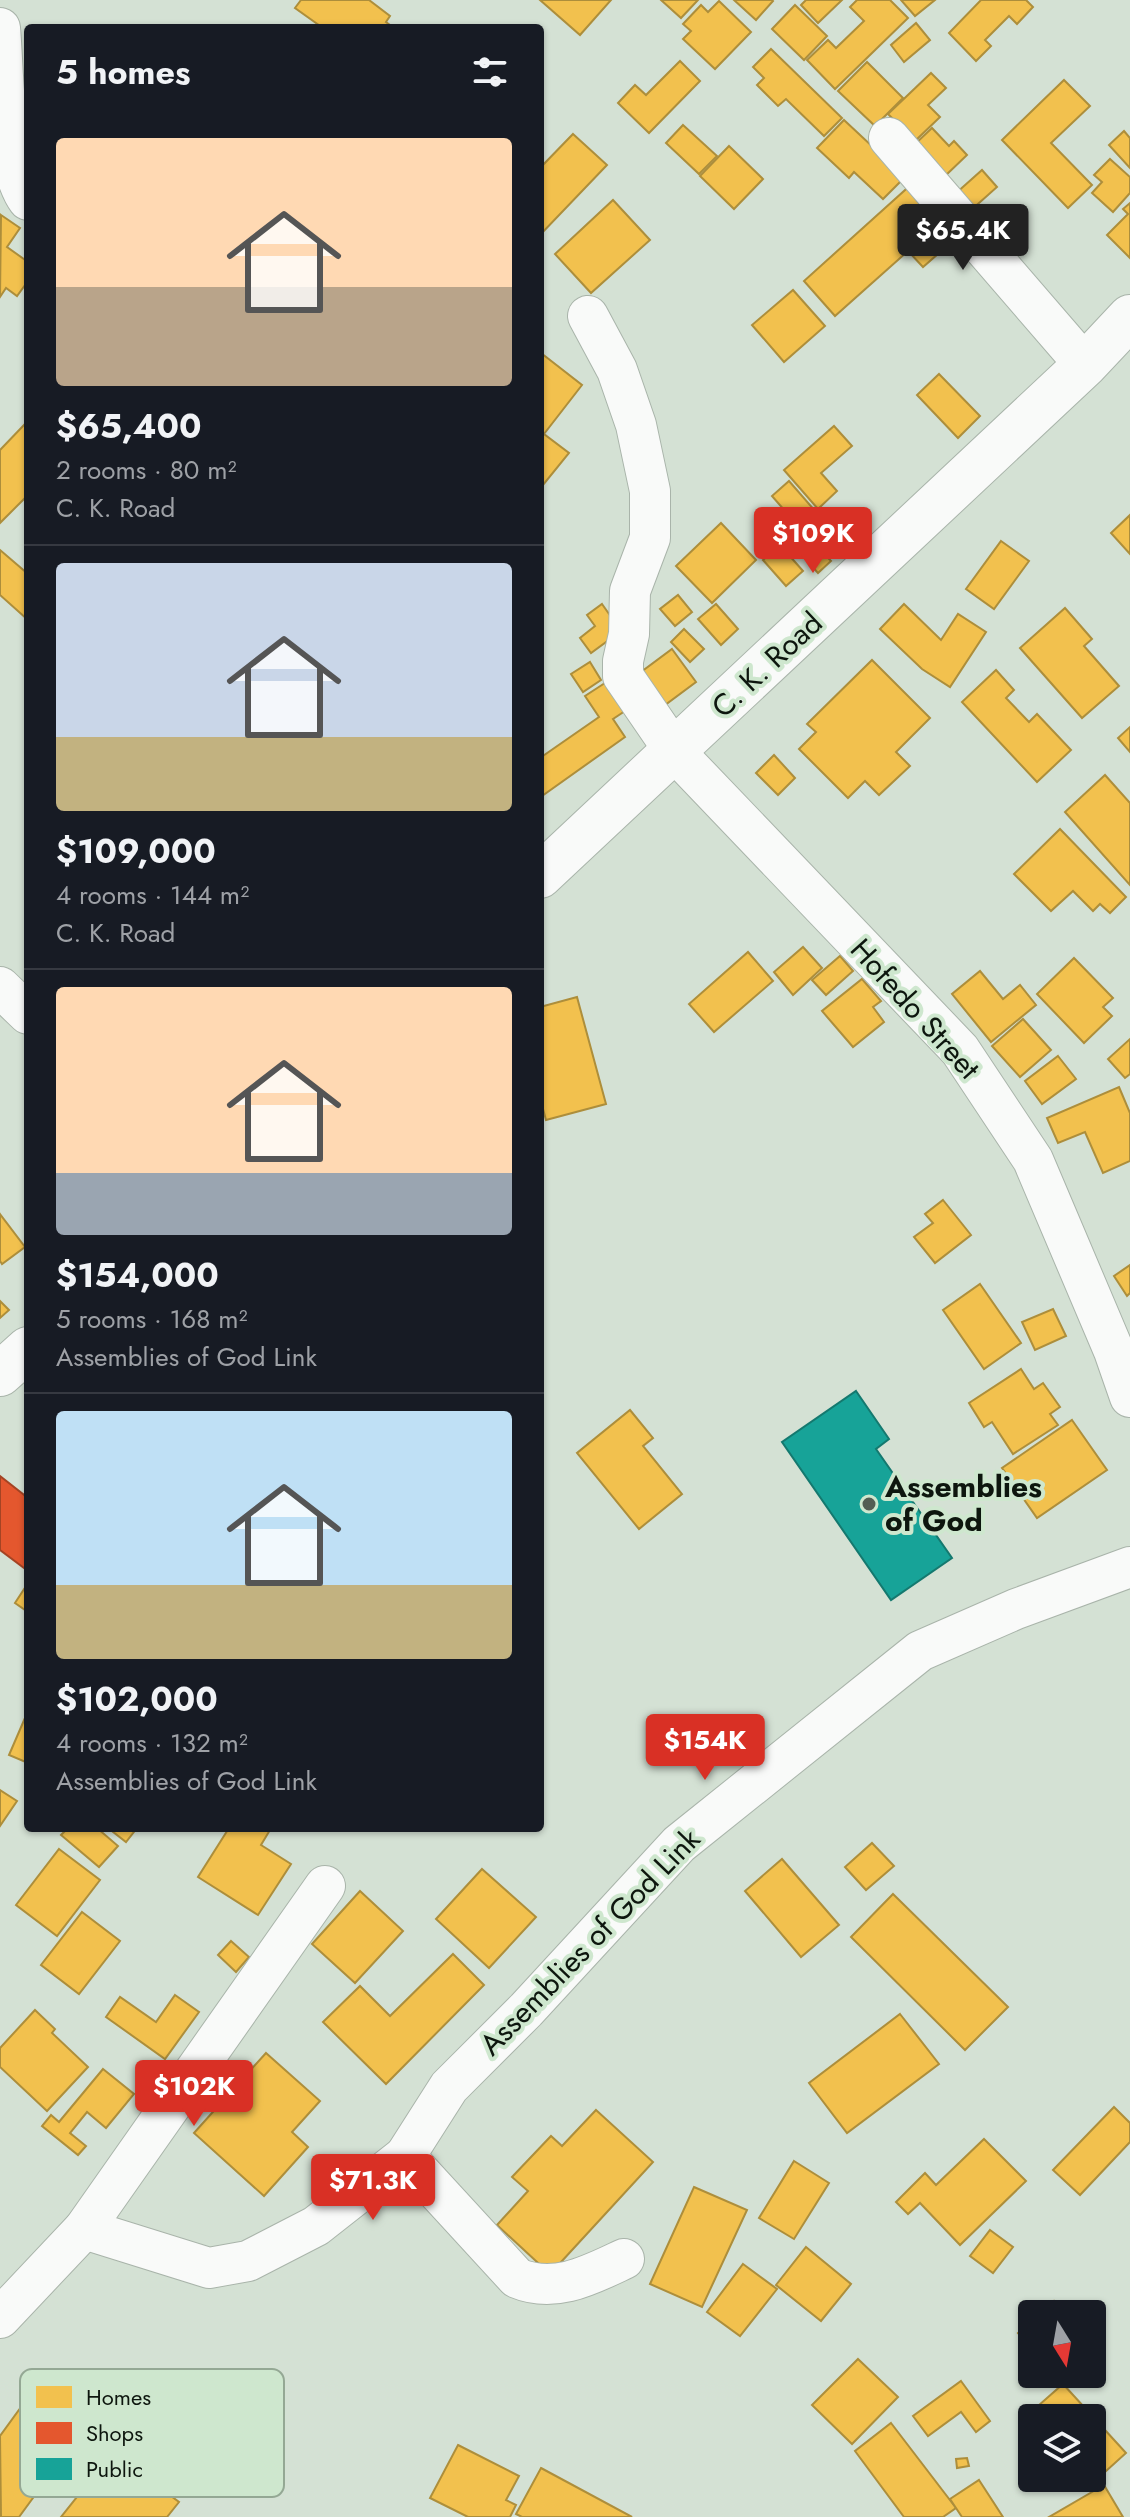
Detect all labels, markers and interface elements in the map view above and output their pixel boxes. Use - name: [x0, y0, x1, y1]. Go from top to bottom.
- text: 5 homes: [56, 48, 190, 97]
- icon: filters: [468, 50, 512, 94]
- icon: home: [212, 190, 356, 334]
- pin: $65.4K: [898, 204, 1028, 272]
- text: $65.4K: [915, 211, 1011, 249]
- text: $65,400: [56, 402, 202, 451]
- text: 2 rooms · 80 m²: [56, 451, 237, 489]
- text: C. K. Road: [56, 489, 175, 527]
- pin: $109K: [757, 507, 869, 575]
- text: $109K: [772, 514, 854, 552]
- street label: C. K. Road: [702, 602, 832, 727]
- icon: home: [212, 615, 356, 759]
- text: $109,000: [56, 827, 216, 876]
- text: 4 rooms · 144 m²: [56, 876, 249, 914]
- text: C. K. Road: [56, 914, 175, 952]
- street label: Hofedo Street: [841, 929, 991, 1089]
- icon: home: [212, 1039, 356, 1183]
- text: $154,000: [56, 1251, 219, 1300]
- text: 5 rooms · 168 m²: [56, 1300, 248, 1338]
- text: Assemblies of God Link: [56, 1338, 317, 1376]
- icon: home: [212, 1463, 356, 1607]
- place label: Assemblies of God: [884, 1465, 1042, 1542]
- marker: Assemblies of God: [860, 1495, 878, 1513]
- text: $102,000: [56, 1675, 218, 1724]
- pin: $154K: [649, 1714, 761, 1782]
- text: $154K: [664, 1721, 746, 1759]
- text: 4 rooms · 132 m²: [56, 1724, 248, 1762]
- text: Assemblies of God Link: [56, 1762, 317, 1800]
- street label: Assemblies of God Link: [470, 1818, 710, 2065]
- pin: $102K: [138, 2060, 250, 2128]
- text: $102K: [153, 2067, 235, 2105]
- pin: $71.3K: [308, 2154, 438, 2222]
- text: $71.3K: [329, 2161, 417, 2199]
- north arrow: [1018, 2300, 1106, 2388]
- map controls: [1018, 2300, 1106, 2492]
- legend: [20, 2369, 284, 2497]
- text: Homes: [86, 2381, 151, 2413]
- button: layers: [1018, 2404, 1106, 2492]
- text: Shops: [86, 2417, 143, 2449]
- text: Public: [86, 2453, 143, 2485]

